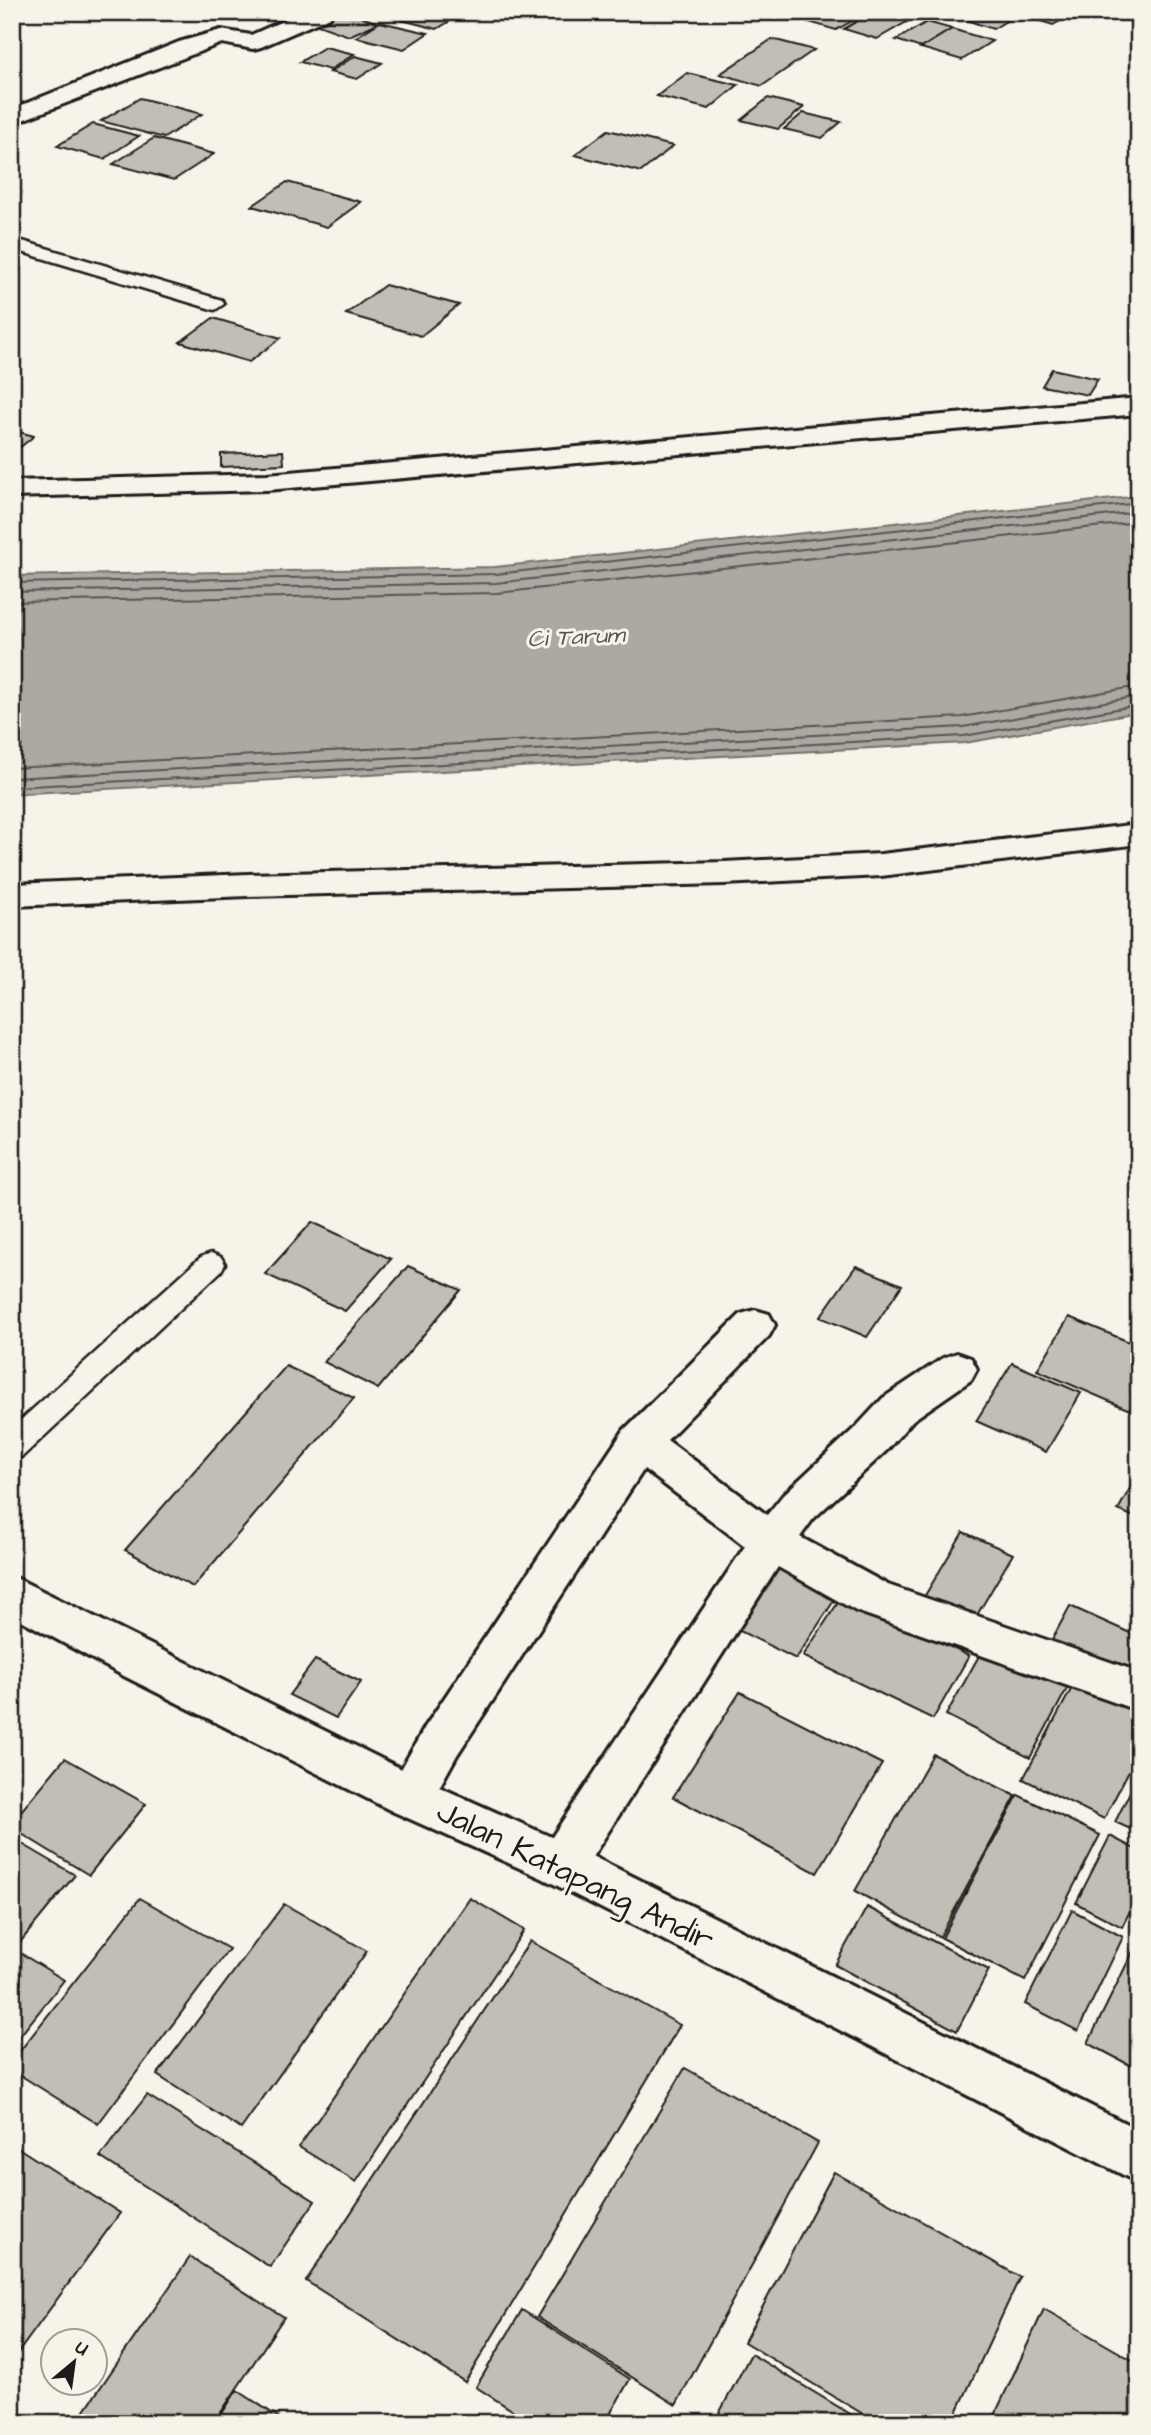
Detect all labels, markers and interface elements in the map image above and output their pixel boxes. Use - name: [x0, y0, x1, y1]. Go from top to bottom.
- water label: Ci Tarum: [527, 618, 628, 656]
- street label: Jalan Katapang Andir: [429, 1789, 721, 1963]
- north arrow: [38, 2326, 108, 2396]
- text: U: [70, 2334, 93, 2363]

